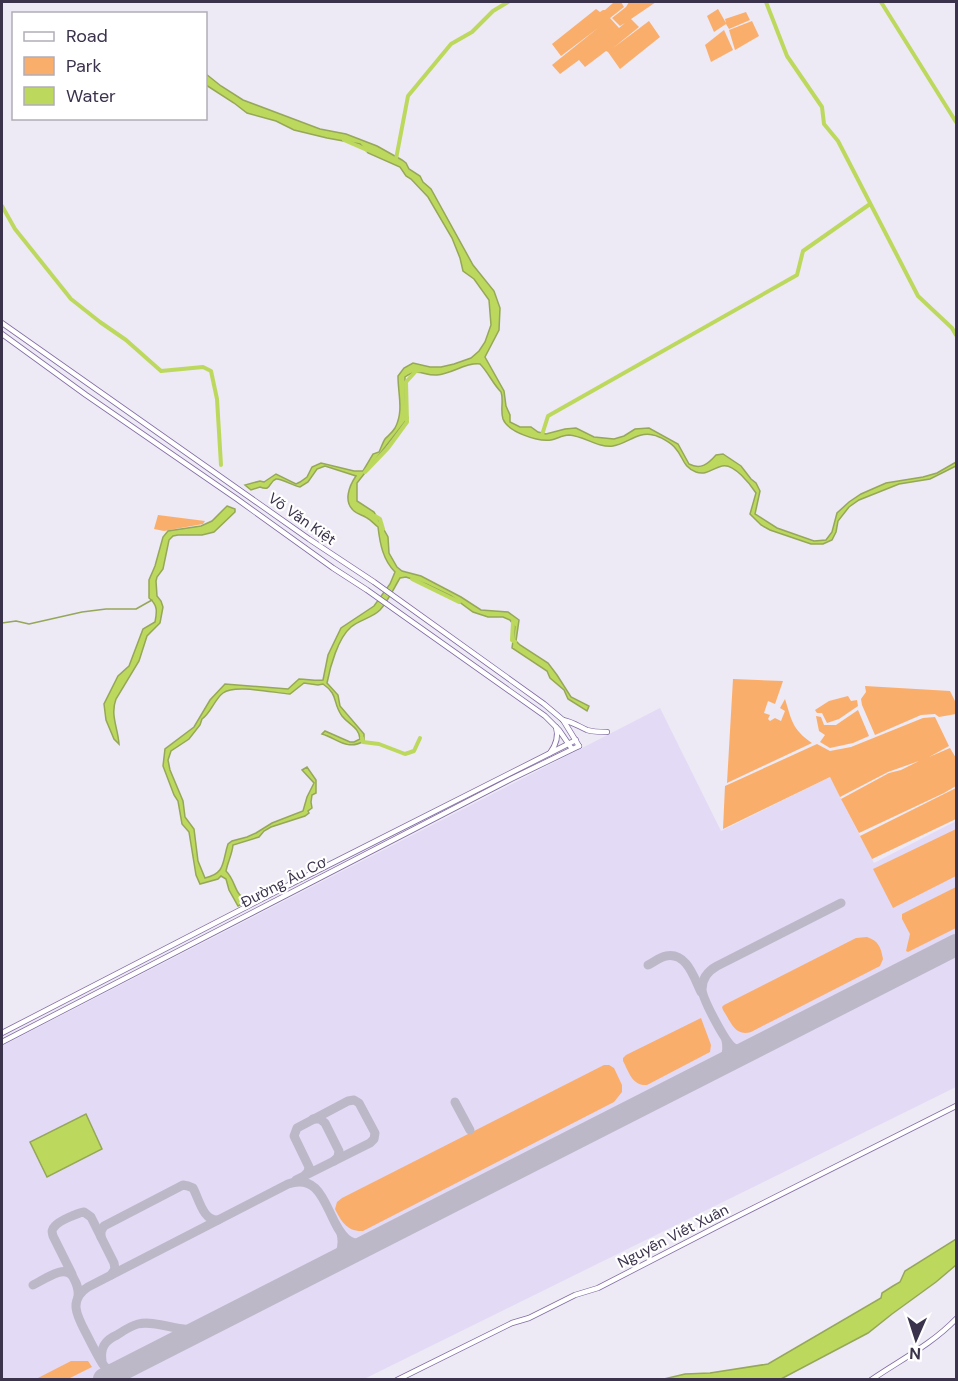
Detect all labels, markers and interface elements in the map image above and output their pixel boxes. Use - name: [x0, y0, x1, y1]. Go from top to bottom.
- legend: [12, 12, 207, 120]
- text: Road: [66, 24, 108, 48]
- text: Park: [66, 54, 102, 78]
- text: Water: [66, 84, 116, 108]
- street label: Võ Văn Kiệt: [264, 488, 340, 550]
- street label: Đường Âu Cơ: [237, 852, 331, 912]
- street label: Nguyễn Viết Xuân: [614, 1199, 732, 1273]
- north arrow: [886, 1309, 946, 1369]
- text: N: [909, 1343, 922, 1364]

